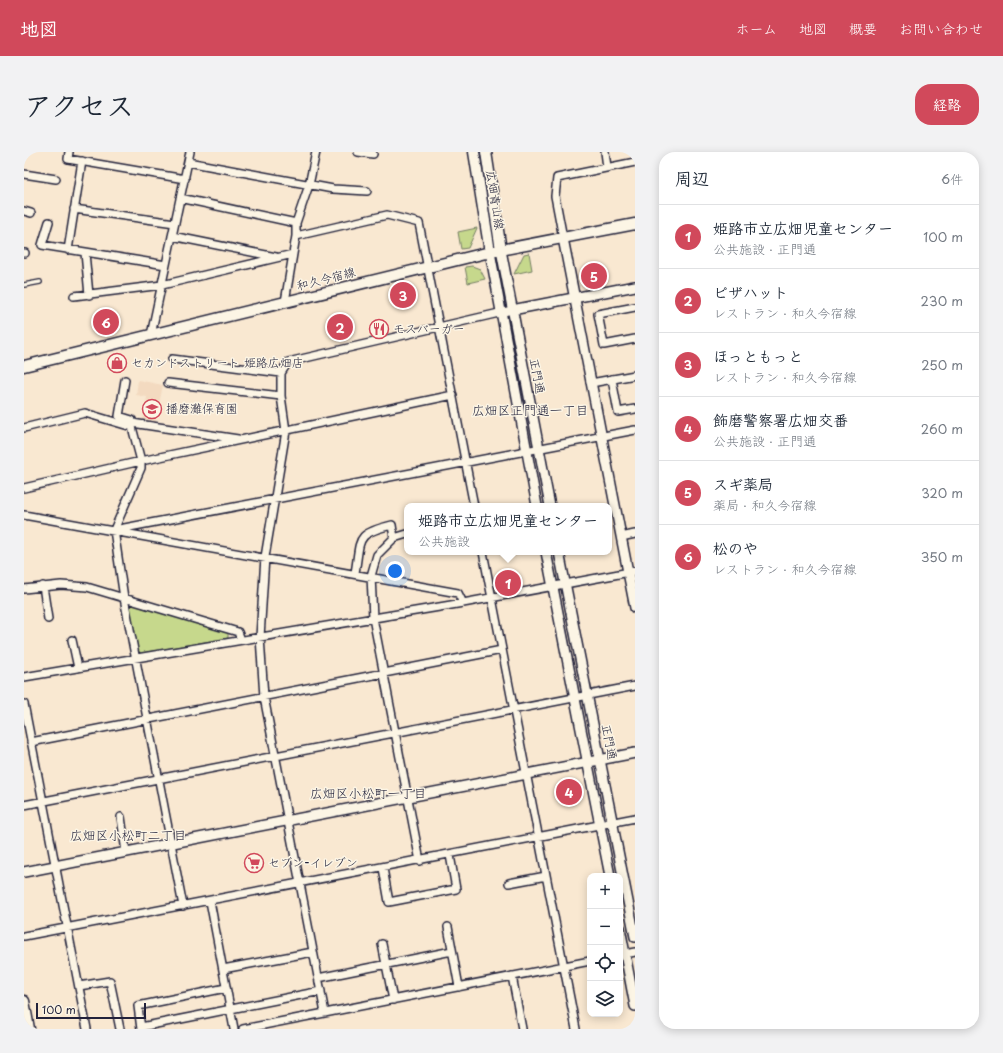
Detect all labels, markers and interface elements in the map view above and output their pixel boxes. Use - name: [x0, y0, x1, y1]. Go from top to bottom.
- text: 地図: [20, 14, 58, 42]
- text: ホーム: [736, 18, 777, 39]
- text: 地図: [799, 18, 827, 39]
- text: 概要: [849, 18, 877, 39]
- text: お問い合わせ: [899, 18, 983, 39]
- text: アクセス: [24, 83, 134, 126]
- button: 経路: [915, 84, 979, 125]
- text: 周辺: [675, 165, 709, 191]
- street label: 広畑青山線: [482, 169, 510, 231]
- text: 6件: [941, 169, 963, 188]
- text: 姫路市立広畑児童センター: [713, 216, 893, 239]
- text: 1: [685, 227, 691, 246]
- text: 100 m: [923, 227, 963, 246]
- text: 公共施設 · 正門通: [713, 239, 816, 258]
- pin: 5: [581, 261, 607, 291]
- street label: 和久今宿線: [294, 262, 357, 294]
- pin: 3: [390, 280, 416, 310]
- text: ピザハット: [713, 280, 788, 303]
- text: 2: [683, 291, 693, 310]
- text: 230 m: [921, 291, 963, 310]
- text: レストラン · 和久今宿線: [713, 303, 856, 322]
- pin: 6: [93, 307, 119, 337]
- pin: 2: [327, 312, 353, 342]
- restaurant icon: モスバーガー: [368, 318, 390, 340]
- place label: モスバーガー: [393, 319, 465, 337]
- text: ほっともっと: [713, 344, 803, 367]
- shop icon: セカンドストリート 姫路広畑店: [106, 352, 128, 374]
- place label: セカンドストリート 姫路広畑店: [131, 353, 304, 371]
- text: 3: [684, 355, 692, 374]
- text: 250 m: [921, 355, 963, 374]
- street label: 正門通: [526, 356, 550, 395]
- text: レストラン · 和久今宿線: [713, 367, 856, 386]
- school or university icon: 播磨灘保育園: [141, 398, 163, 420]
- place label: 播磨灘保育園: [166, 399, 238, 417]
- district label: 広畑区正門通一丁目: [471, 400, 589, 419]
- text: 飾磨警察署広畑交番: [713, 408, 848, 431]
- text: 4: [684, 419, 692, 438]
- text: 260 m: [921, 419, 963, 438]
- text: 公共施設 · 正門通: [713, 431, 816, 450]
- text: スギ薬局: [713, 472, 773, 495]
- text: 5: [684, 483, 692, 502]
- text: 320 m: [921, 483, 963, 502]
- text: 薬局 · 和久今宿線: [713, 495, 816, 514]
- popup: [404, 503, 612, 555]
- text: 姫路市立広畑児童センター: [418, 508, 598, 531]
- text: 公共施設: [418, 531, 470, 550]
- text: 松のや: [713, 536, 758, 559]
- text: 6: [683, 547, 693, 566]
- text: 350 m: [921, 547, 963, 566]
- text: レストラン · 和久今宿線: [713, 559, 856, 578]
- your location: [385, 561, 405, 581]
- pin: 1: [495, 568, 521, 598]
- street label: 正門通: [598, 722, 622, 761]
- pin: 4: [556, 777, 582, 807]
- district label: 広畑区小松町一丁目: [309, 783, 427, 802]
- district label: 広畑区小松町二丁目: [69, 825, 187, 844]
- supermarket icon: セブン-イレブン: [243, 852, 265, 874]
- place label: セブン-イレブン: [268, 853, 358, 871]
- map controls: [587, 873, 623, 1017]
- button: +: [587, 873, 623, 909]
- button: −: [587, 909, 623, 945]
- button: locate: [587, 945, 623, 981]
- button: layers: [587, 981, 623, 1017]
- scale bar: [36, 1001, 146, 1020]
- text: 100 m: [42, 1001, 76, 1018]

